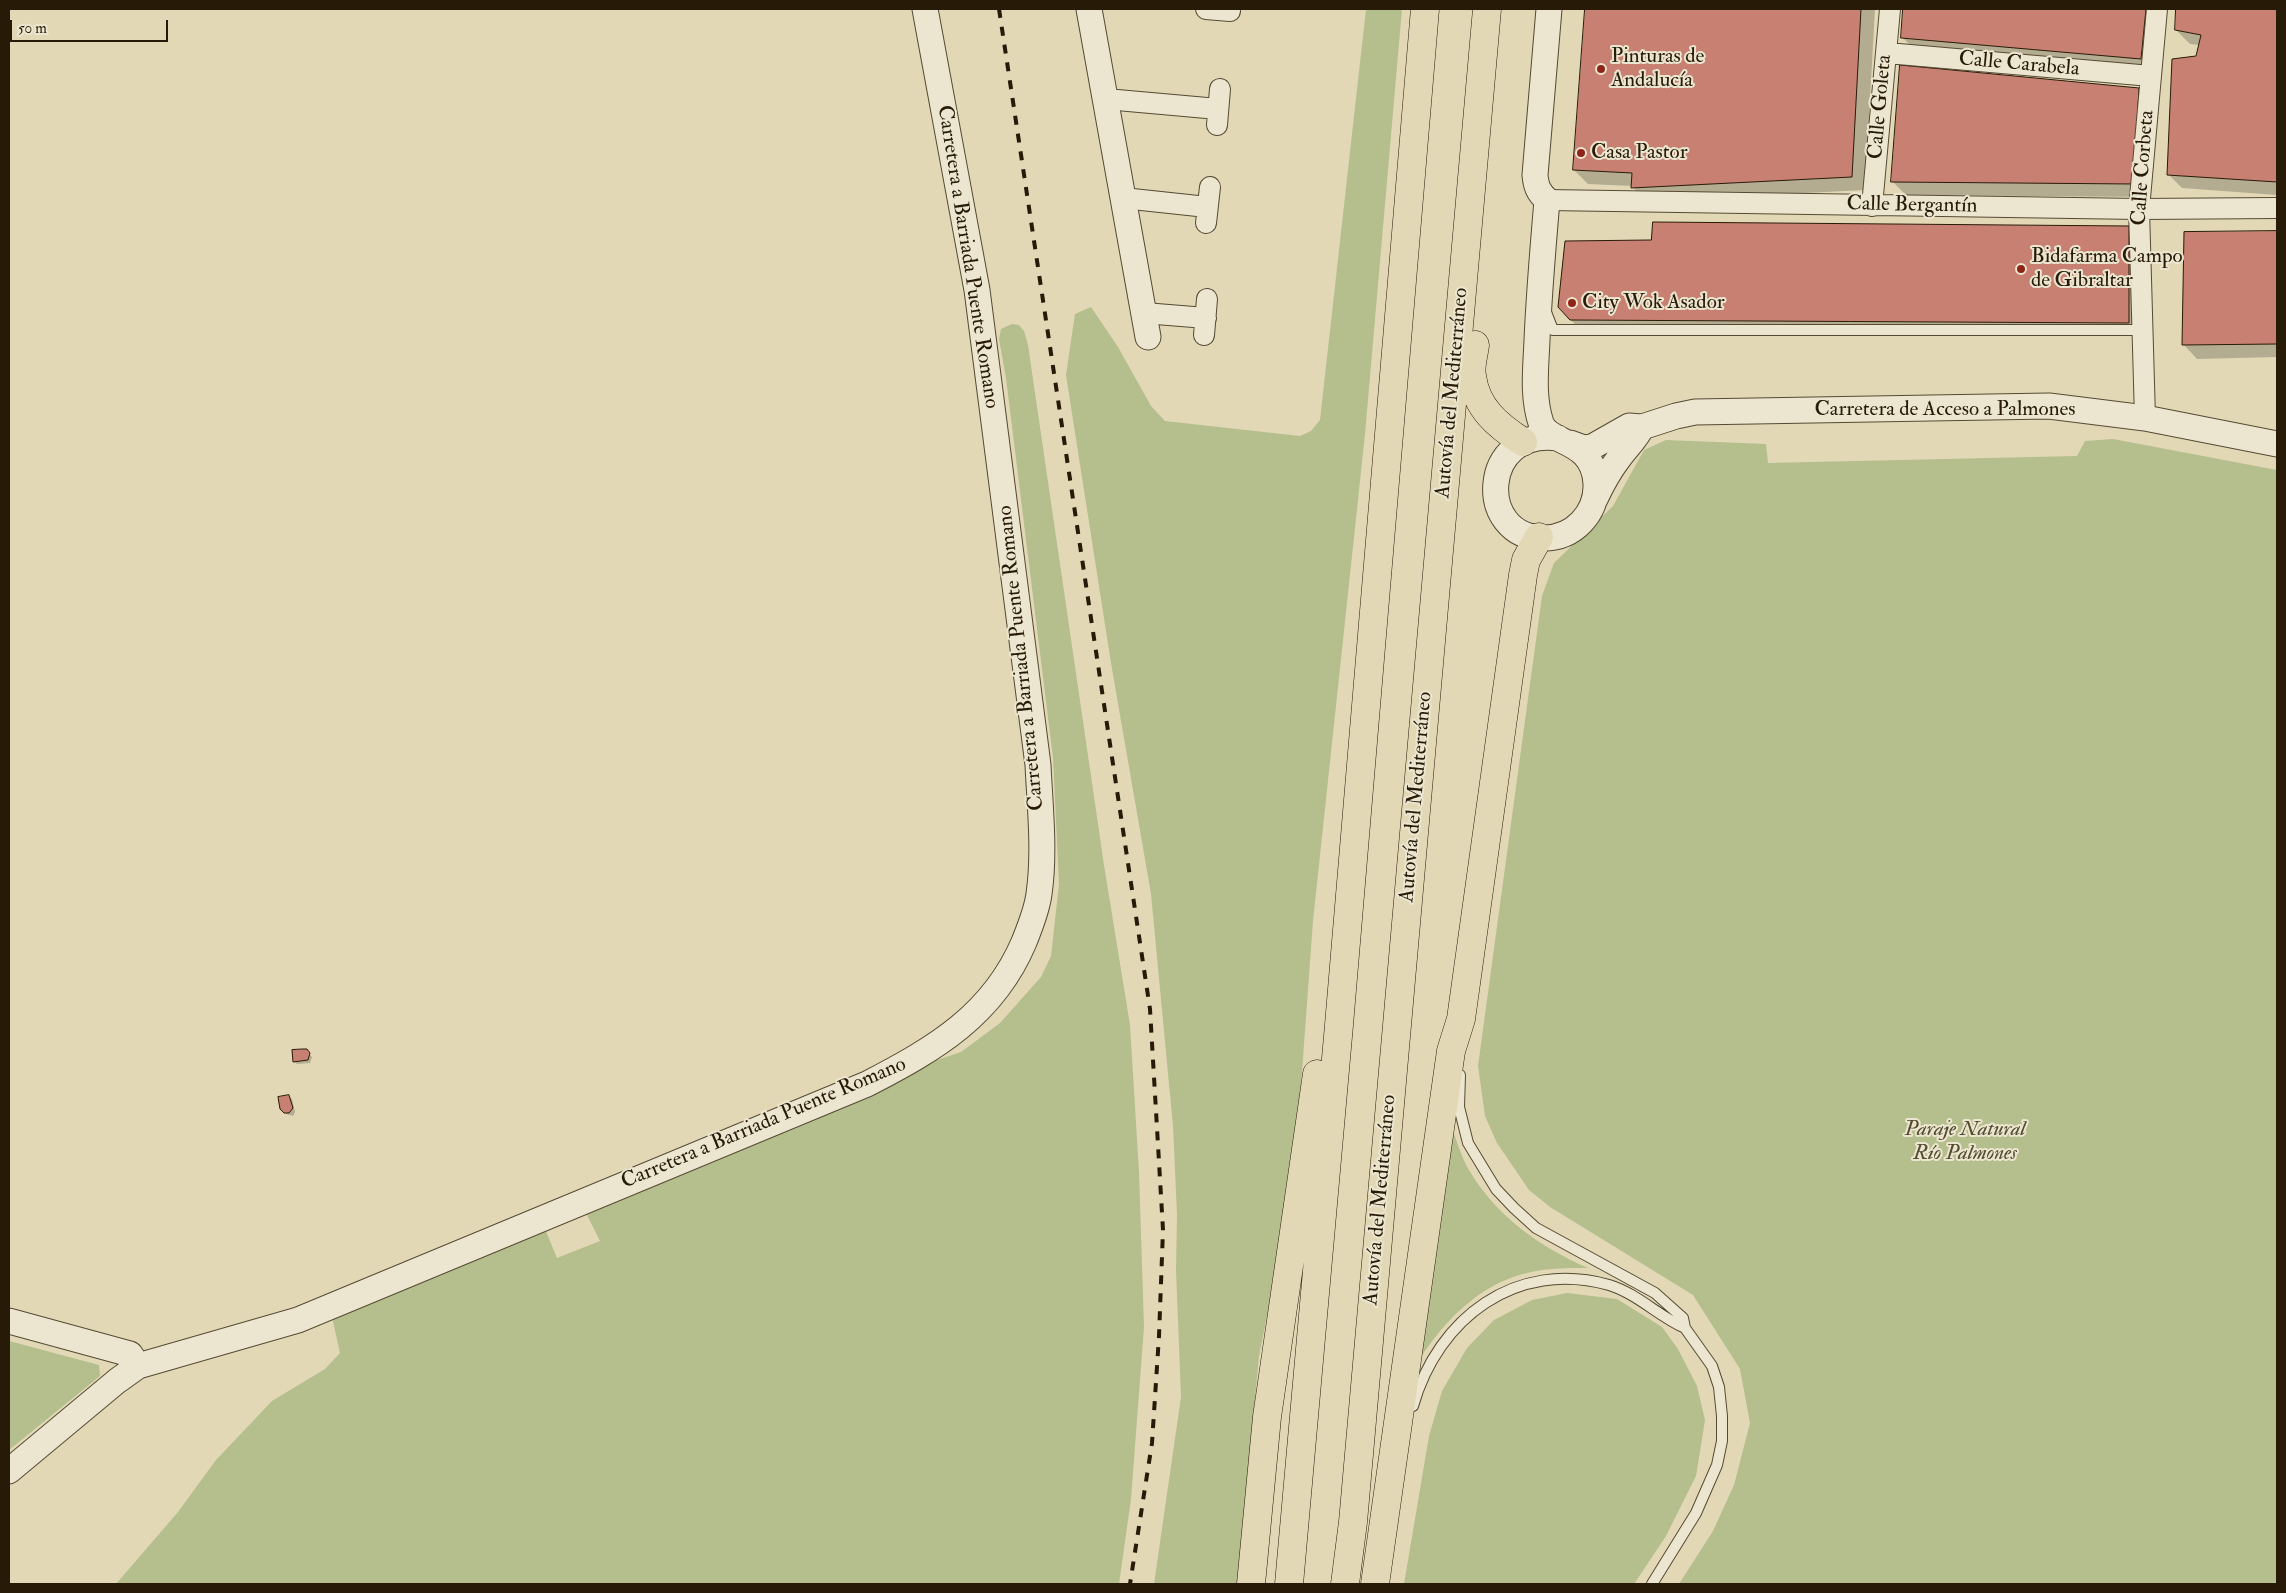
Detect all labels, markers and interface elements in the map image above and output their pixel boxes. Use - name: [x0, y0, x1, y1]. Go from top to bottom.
- scale bar: [12, 10, 170, 42]
- text: 50 m: [18, 19, 47, 38]
- place label: Pinturas de Andalucía: [1611, 44, 1704, 94]
- street label: Calle Carabela: [1957, 47, 2081, 83]
- street label: Calle Goleta: [1864, 54, 1898, 160]
- marker: Pinturas de Andalucía: [1595, 63, 1607, 75]
- street label: Carretera a Barriada Puente Romano: [931, 104, 1003, 410]
- street label: Calle Corbeta: [2127, 109, 2161, 227]
- place label: Casa Pastor: [1591, 140, 1687, 166]
- marker: Casa Pastor: [1575, 147, 1587, 159]
- street label: Calle Bergantín: [1846, 192, 1978, 220]
- place label: Bidafarma Campo de Gibraltar: [2031, 244, 2183, 294]
- marker: Bidafarma Campo de Gibraltar: [2015, 263, 2027, 275]
- street label: Autovía del Mediterráneo: [1431, 287, 1475, 499]
- place label: City Wok Asador: [1582, 290, 1725, 316]
- marker: City Wok Asador: [1566, 297, 1578, 309]
- street label: Carretera de Acceso a Palmones: [1815, 397, 2075, 423]
- street label: Carretera a Barriada Puente Romano: [993, 504, 1051, 812]
- street label: Autovía del Mediterráneo: [1395, 691, 1439, 903]
- street label: Carretera a Barriada Puente Romano: [618, 1052, 910, 1196]
- street label: Autovía del Mediterráneo: [1359, 1094, 1403, 1306]
- park label: Paraje Natural Río Palmones: [1905, 1117, 2025, 1167]

